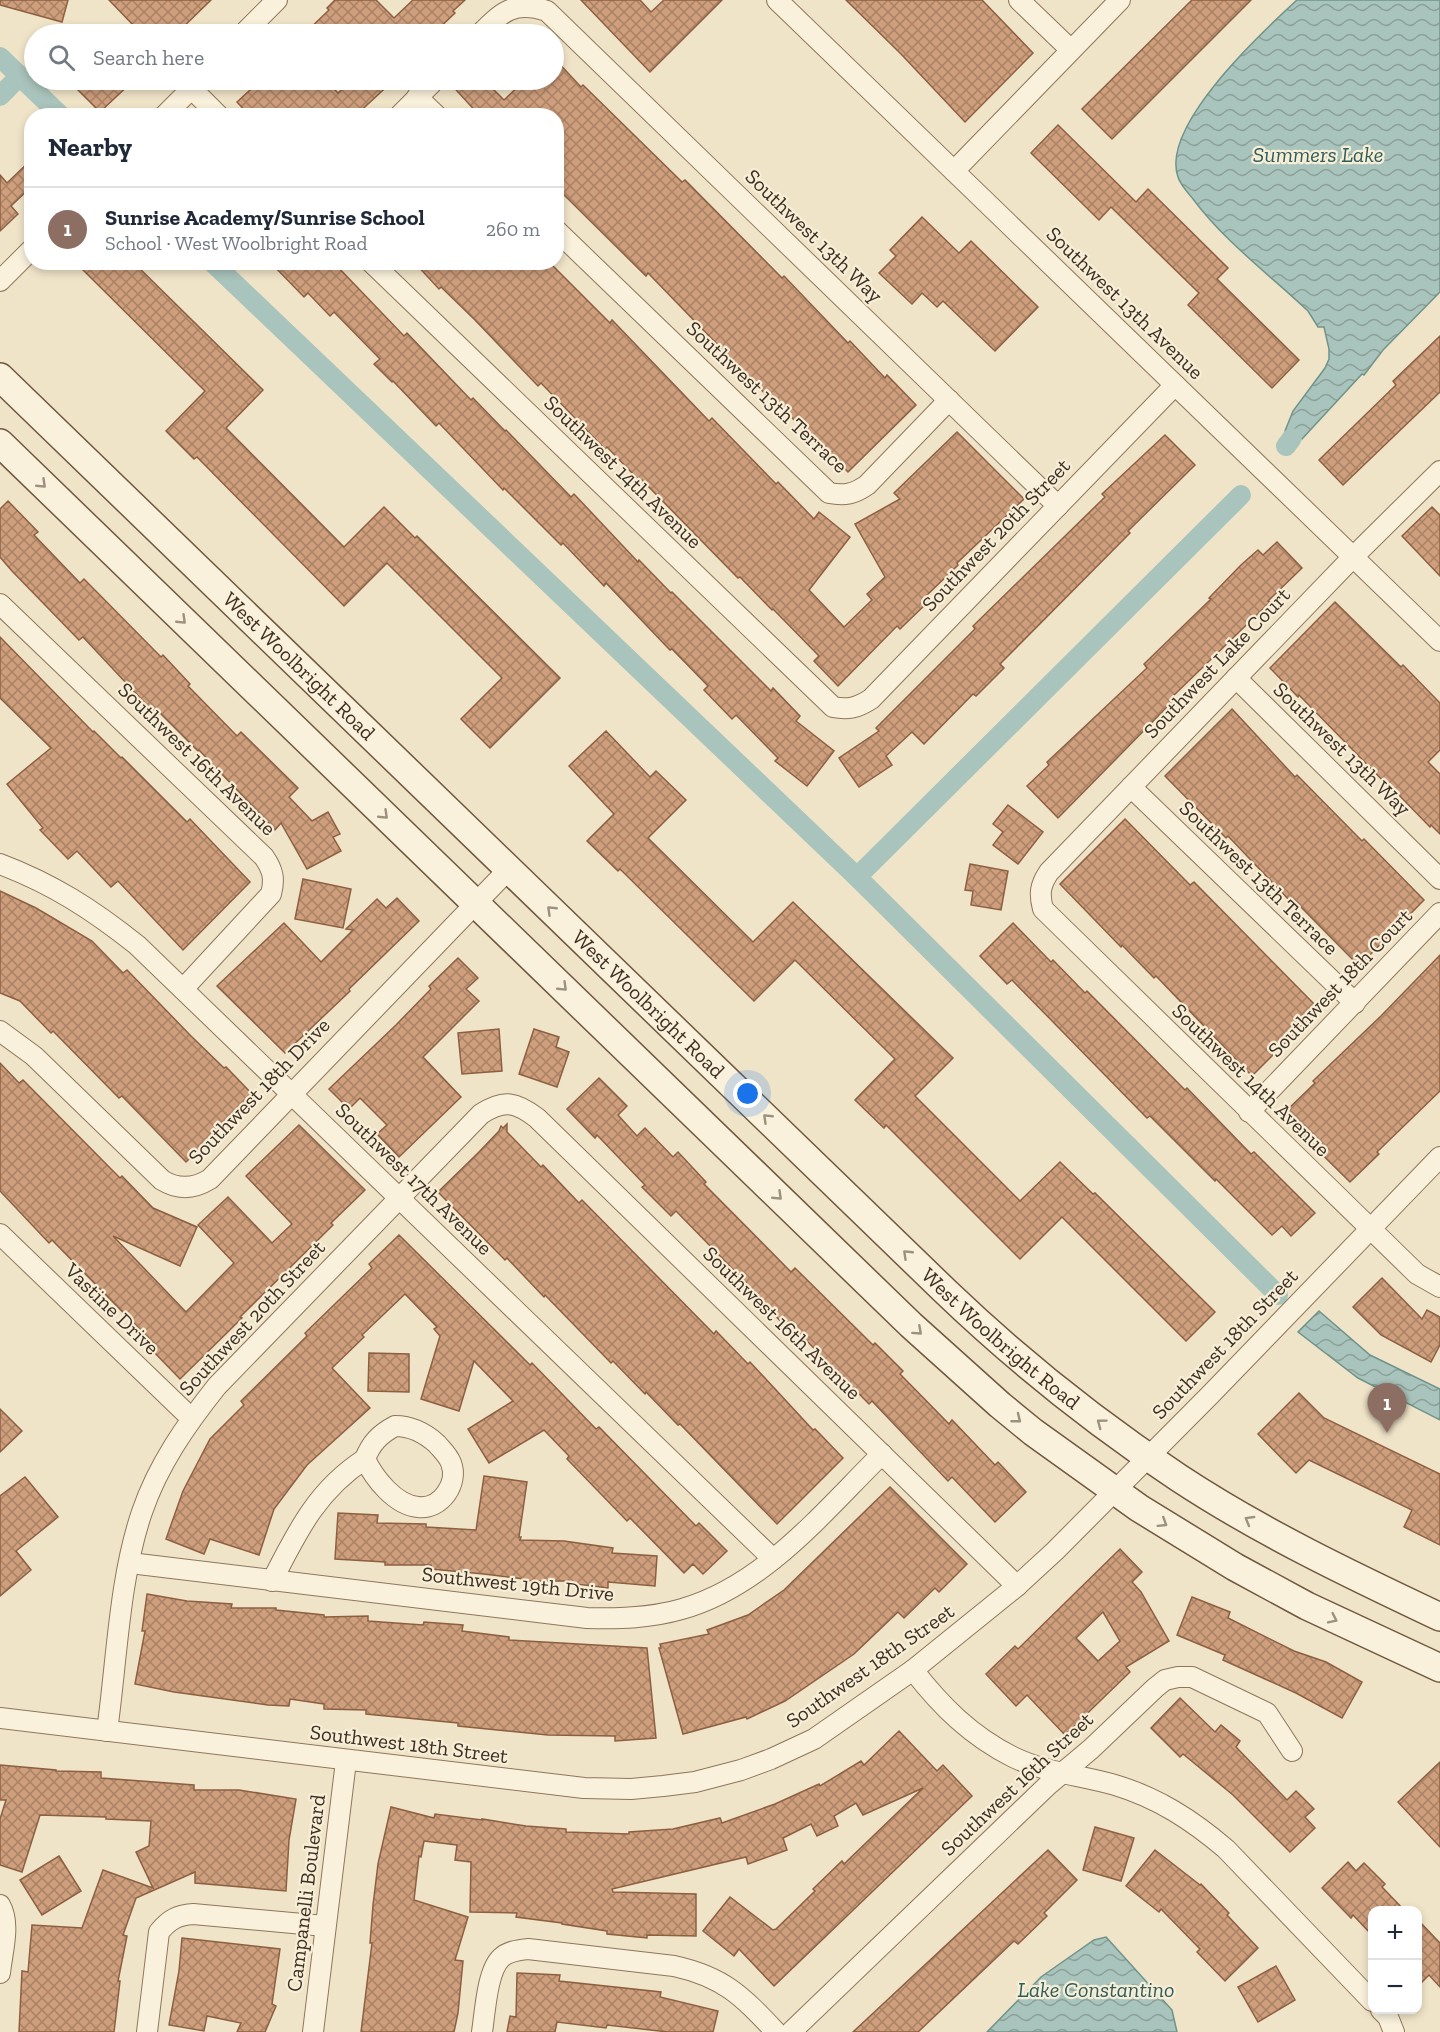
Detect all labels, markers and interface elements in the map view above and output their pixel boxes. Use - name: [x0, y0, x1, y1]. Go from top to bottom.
- search box: [24, 24, 564, 90]
- icon: search: [45, 41, 78, 74]
- text: Search here: [93, 44, 204, 71]
- text: Nearby: [48, 131, 132, 163]
- water label: Summers Lake: [1253, 141, 1383, 168]
- street label: Southwest 13th Way: [740, 164, 888, 308]
- text: Sunrise Academy/Sunrise School: [105, 204, 425, 231]
- text: 1: [63, 217, 72, 241]
- text: 260 m: [486, 217, 540, 241]
- street label: Southwest 13th Avenue: [1042, 221, 1209, 384]
- text: School · West Woolbright Road: [105, 231, 367, 255]
- street label: Southwest 13th Terrace: [682, 315, 853, 478]
- street label: Southwest 14th Avenue: [539, 390, 708, 554]
- street label: Southwest 20th Street: [916, 453, 1075, 616]
- one-way arrow: [34, 476, 45, 487]
- street label: Southwest Lake Court: [1138, 582, 1295, 743]
- street label: West Woolbright Road: [218, 587, 381, 746]
- one-way arrow: [174, 612, 185, 623]
- street label: Southwest 16th Avenue: [113, 677, 282, 841]
- street label: Southwest 13th Way: [1268, 677, 1416, 821]
- street label: Southwest 13th Terrace: [1175, 795, 1344, 960]
- one-way arrow: [377, 808, 387, 819]
- street label: Southwest 18th Court: [1262, 903, 1417, 1062]
- one-way arrow: [547, 906, 558, 917]
- street label: West Woolbright Road: [567, 924, 730, 1083]
- one-way arrow: [556, 980, 566, 991]
- street label: Southwest 14th Avenue: [1167, 998, 1336, 1162]
- street label: Southwest 18th Drive: [183, 1012, 335, 1169]
- your location: [733, 1079, 762, 1108]
- street label: Southwest 17th Avenue: [331, 1097, 498, 1260]
- one-way arrow: [763, 1115, 774, 1126]
- one-way arrow: [771, 1188, 782, 1199]
- street label: Southwest 20th Street: [173, 1235, 330, 1400]
- street label: Southwest 16th Avenue: [698, 1241, 867, 1405]
- one-way arrow: [903, 1250, 914, 1261]
- street label: Vastine Drive: [59, 1257, 165, 1360]
- street label: West Woolbright Road: [917, 1262, 1085, 1415]
- street label: Southwest 18th Street: [1146, 1263, 1303, 1424]
- one-way arrow: [912, 1324, 922, 1335]
- pin: 1: [1368, 1384, 1406, 1433]
- one-way arrow: [1010, 1412, 1021, 1423]
- one-way arrow: [1097, 1420, 1108, 1431]
- one-way arrow: [1157, 1516, 1167, 1528]
- one-way arrow: [1245, 1516, 1255, 1527]
- street label: Southwest 19th Drive: [421, 1561, 616, 1606]
- street label: Southwest 18th Street: [781, 1598, 959, 1733]
- one-way arrow: [1327, 1611, 1338, 1623]
- street label: Southwest 16th Street: [935, 1706, 1098, 1861]
- street label: Southwest 18th Street: [309, 1719, 510, 1768]
- street label: Campanelli Boulevard: [281, 1792, 330, 1993]
- map controls: [1368, 1906, 1422, 2014]
- button: +: [1368, 1906, 1422, 1960]
- button: −: [1368, 1960, 1422, 2014]
- water label: Lake Constantino: [1017, 1976, 1175, 2003]

